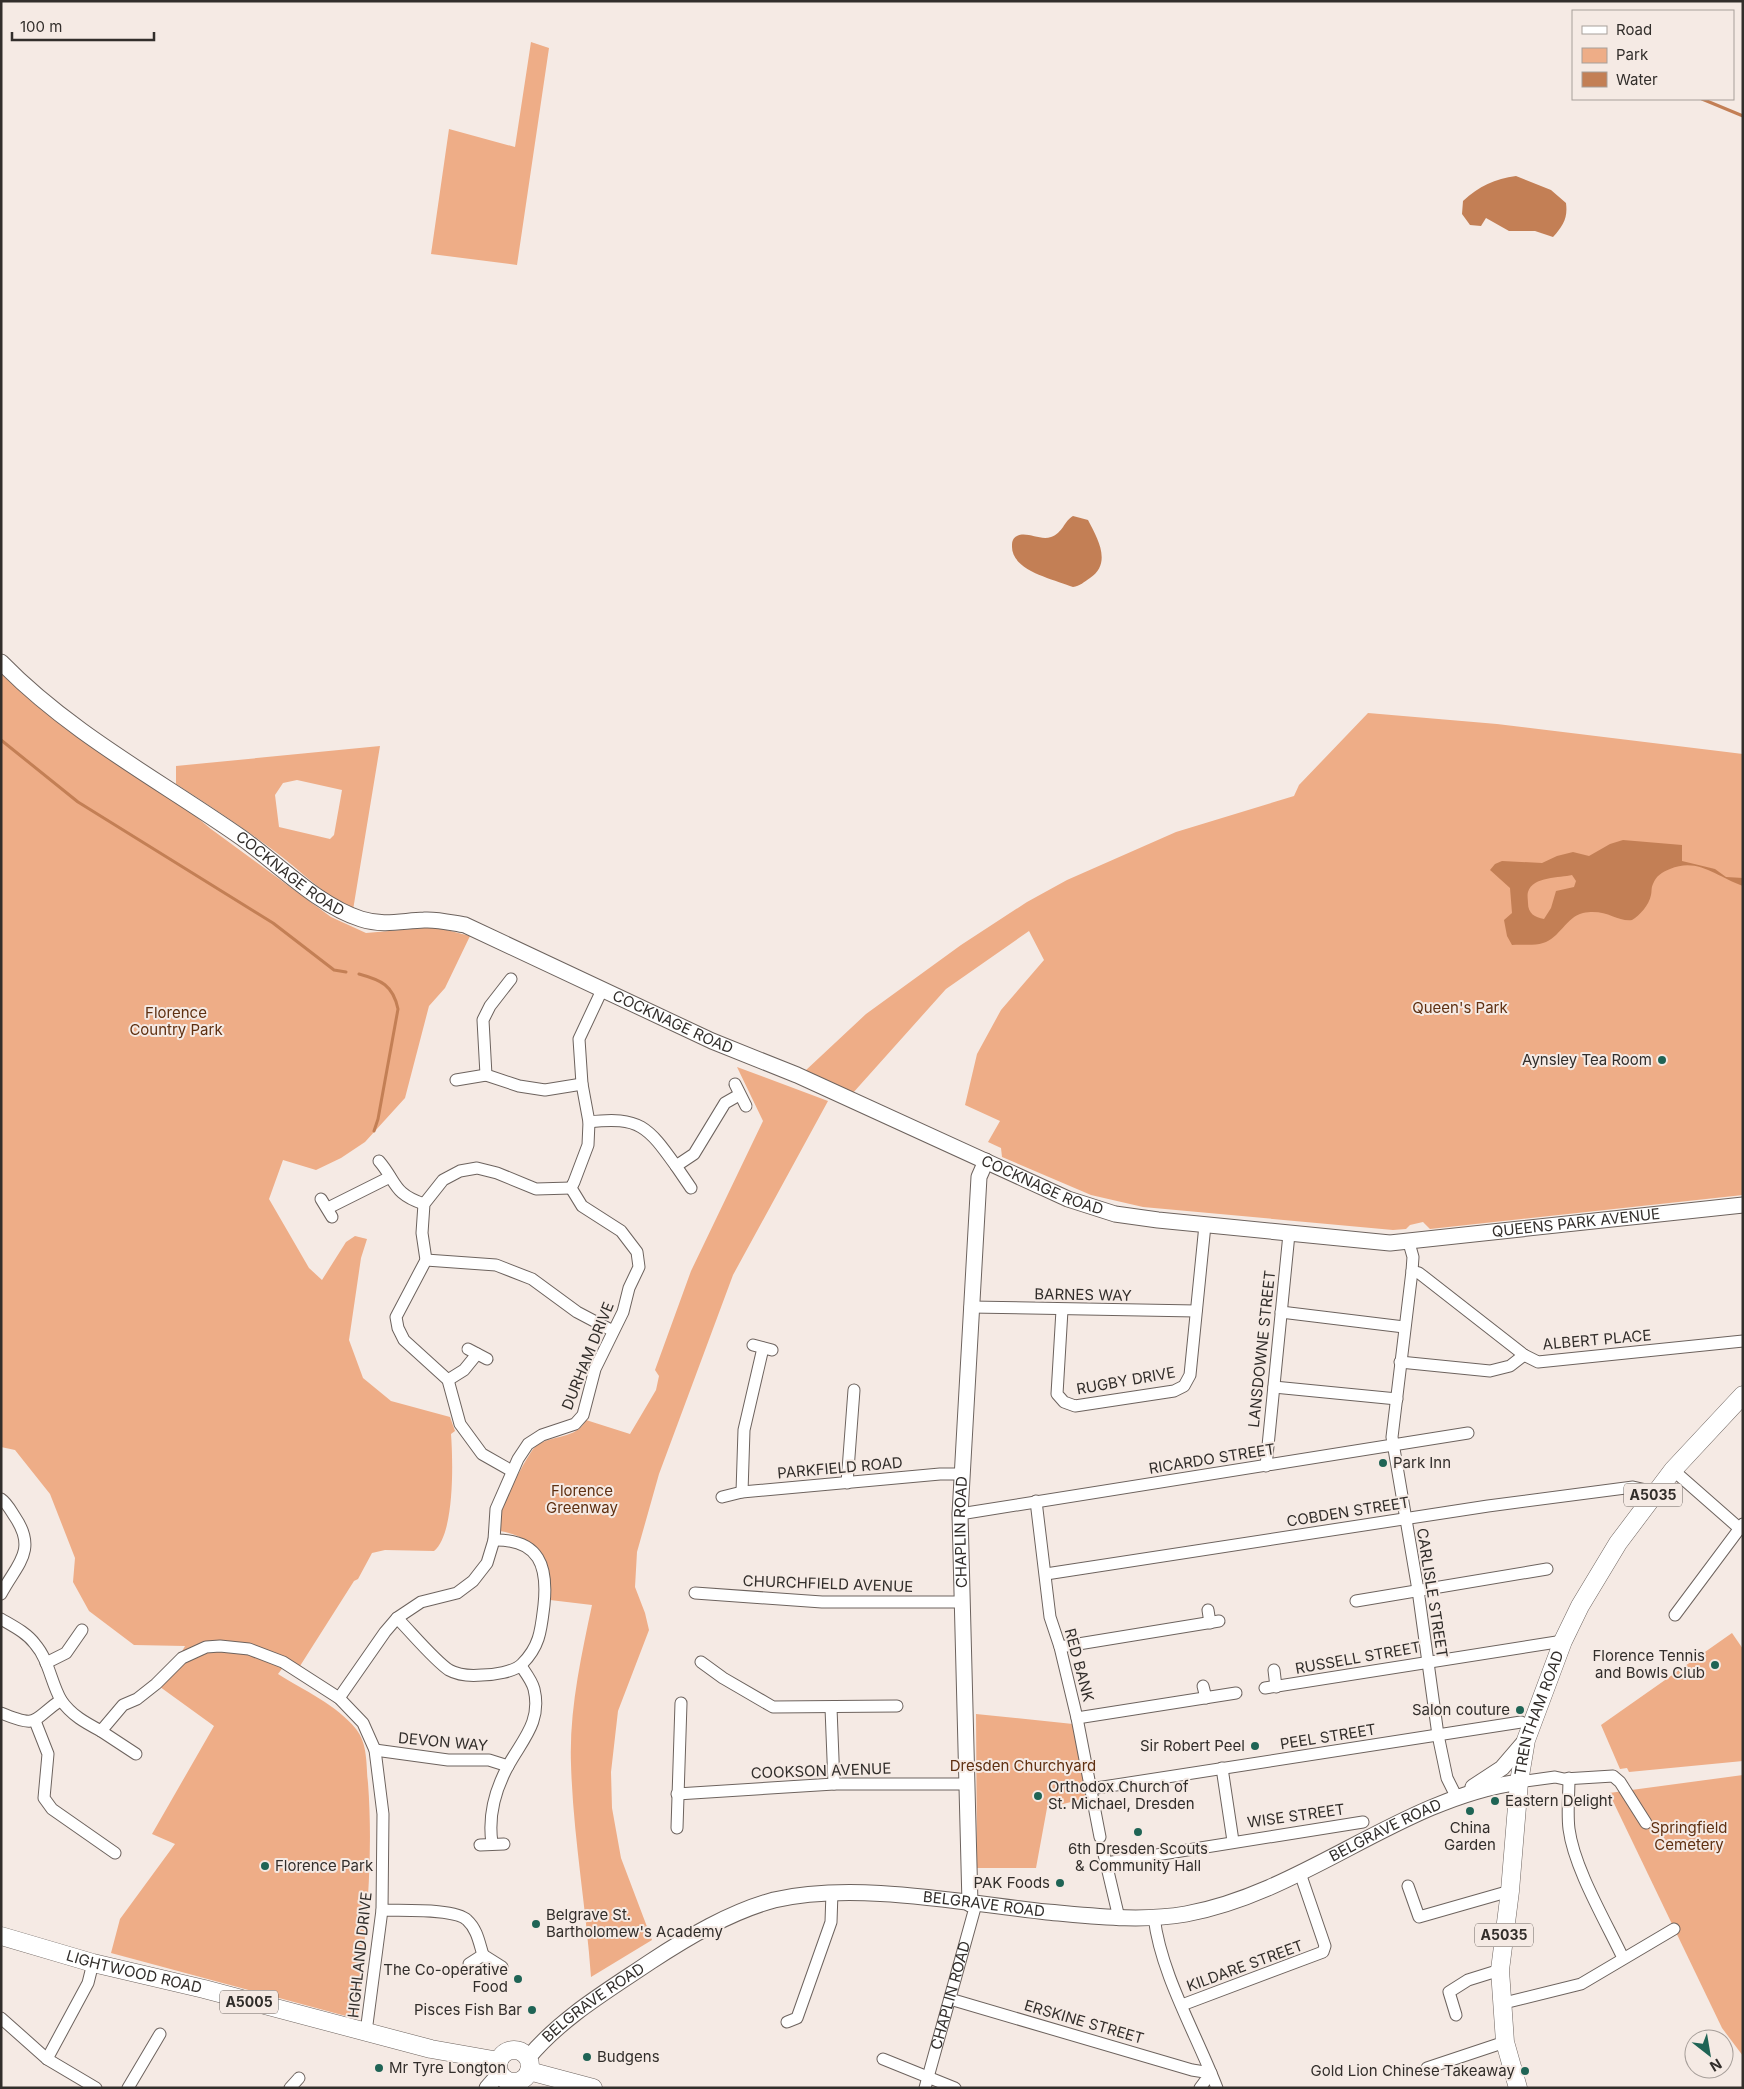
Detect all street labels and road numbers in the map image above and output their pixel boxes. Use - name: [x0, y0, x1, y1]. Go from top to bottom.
- street label: COCKNAGE ROAD: [232, 827, 348, 920]
- street label: COCKNAGE ROAD: [610, 986, 736, 1058]
- street label: COCKNAGE ROAD: [978, 1151, 1106, 1219]
- street label: QUEENS PARK AVENUE: [1491, 1204, 1661, 1241]
- street label: LANSDOWNE STREET: [1244, 1269, 1279, 1429]
- street label: BARNES WAY: [1034, 1284, 1132, 1305]
- street label: DURHAM DRIVE: [557, 1299, 618, 1413]
- street label: ALBERT PLACE: [1542, 1325, 1652, 1354]
- street label: RUGBY DRIVE: [1075, 1362, 1177, 1399]
- street label: RICARDO STREET: [1147, 1439, 1276, 1478]
- street label: PARKFIELD ROAD: [776, 1453, 903, 1482]
- street label: CHAPLIN ROAD: [950, 1476, 971, 1588]
- road number: A5035: [1624, 1484, 1682, 1506]
- street label: COBDEN STREET: [1285, 1492, 1411, 1531]
- street label: CARLISLE STREET: [1413, 1527, 1452, 1659]
- street label: CHURCHFIELD AVENUE: [742, 1571, 914, 1596]
- street label: RED BANK: [1061, 1626, 1098, 1704]
- street label: RUSSELL STREET: [1294, 1637, 1422, 1678]
- street label: TRENTHAM ROAD: [1510, 1648, 1568, 1777]
- street label: PEEL STREET: [1279, 1720, 1377, 1753]
- street label: DEVON WAY: [397, 1728, 489, 1755]
- street label: COOKSON AVENUE: [750, 1759, 892, 1782]
- street label: BELGRAVE ROAD: [1326, 1795, 1444, 1866]
- street label: WISE STREET: [1246, 1799, 1346, 1832]
- street label: BELGRAVE ROAD: [922, 1887, 1046, 1921]
- street label: HIGHLAND DRIVE: [343, 1891, 376, 2019]
- road number: A5035: [1475, 1924, 1533, 1946]
- street label: KILDARE STREET: [1184, 1936, 1306, 1995]
- street label: CHAPLIN ROAD: [926, 1939, 974, 2052]
- street label: LIGHTWOOD ROAD: [64, 1946, 204, 1997]
- street label: BELGRAVE ROAD: [538, 1958, 648, 2046]
- road number: A5005: [220, 1990, 278, 2014]
- street label: ERSKINE STREET: [1022, 1995, 1146, 2048]

